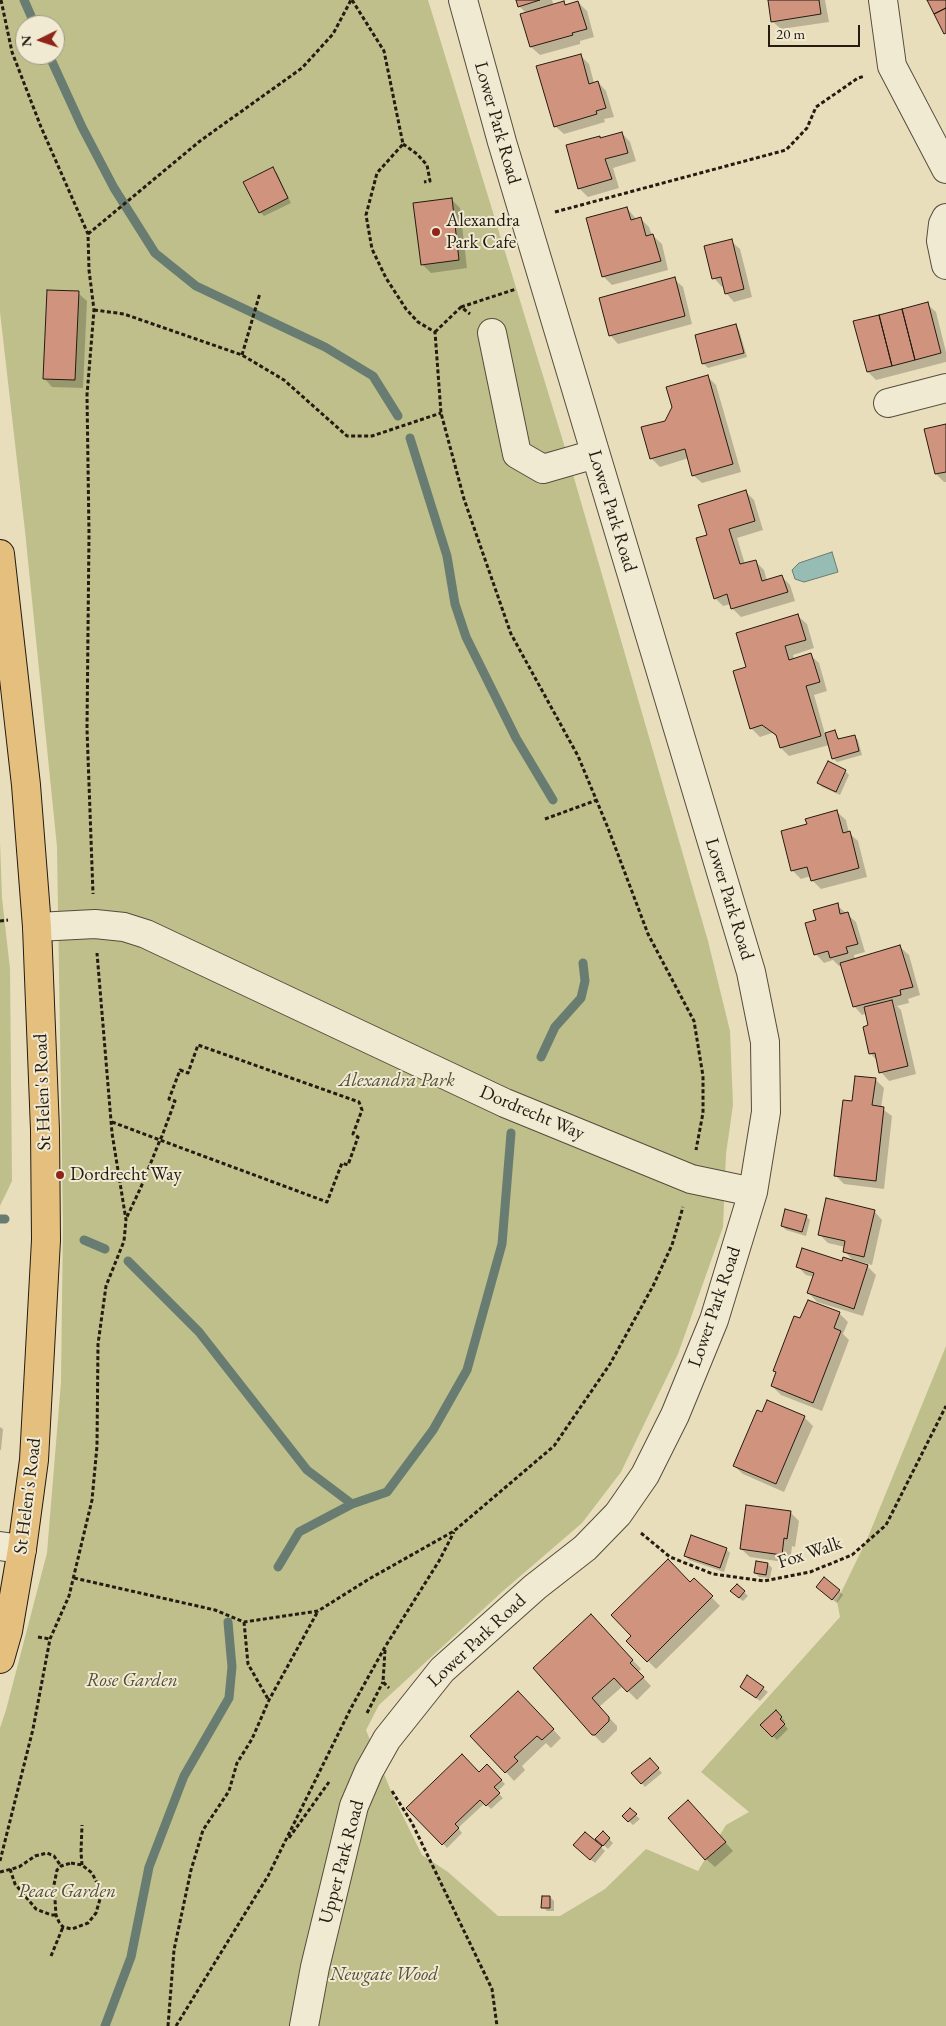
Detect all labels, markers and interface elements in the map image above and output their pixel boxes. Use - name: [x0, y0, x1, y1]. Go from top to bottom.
- north arrow: [15, 15, 65, 65]
- scale bar: [771, 15, 864, 47]
- text: 20 m: [776, 24, 805, 43]
- text: N: [17, 35, 35, 47]
- street label: Lower Park Road: [469, 59, 525, 187]
- place label: Alexandra Park Cafe: [446, 210, 520, 254]
- marker: Alexandra Park Cafe: [430, 226, 442, 238]
- street label: Lower Park Road: [583, 447, 641, 575]
- street label: Lower Park Road: [700, 835, 758, 963]
- street label: St Helen's Road: [30, 1033, 56, 1151]
- park label: Alexandra Park: [339, 1070, 455, 1092]
- street label: Dordrecht Way: [476, 1081, 588, 1145]
- place label: Dordrecht Way: [70, 1164, 182, 1186]
- marker: Dordrecht Way: [54, 1169, 66, 1181]
- street label: Lower Park Road: [684, 1244, 746, 1370]
- street label: St Helen's Road: [10, 1437, 46, 1555]
- street label: Fox Walk: [775, 1532, 845, 1574]
- street label: Lower Park Road: [423, 1590, 531, 1692]
- park label: Rose Garden: [86, 1670, 178, 1692]
- street label: Upper Park Road: [315, 1798, 369, 1926]
- park label: Peace Garden: [18, 1881, 116, 1903]
- park label: Newgate Wood: [330, 1964, 438, 1986]

